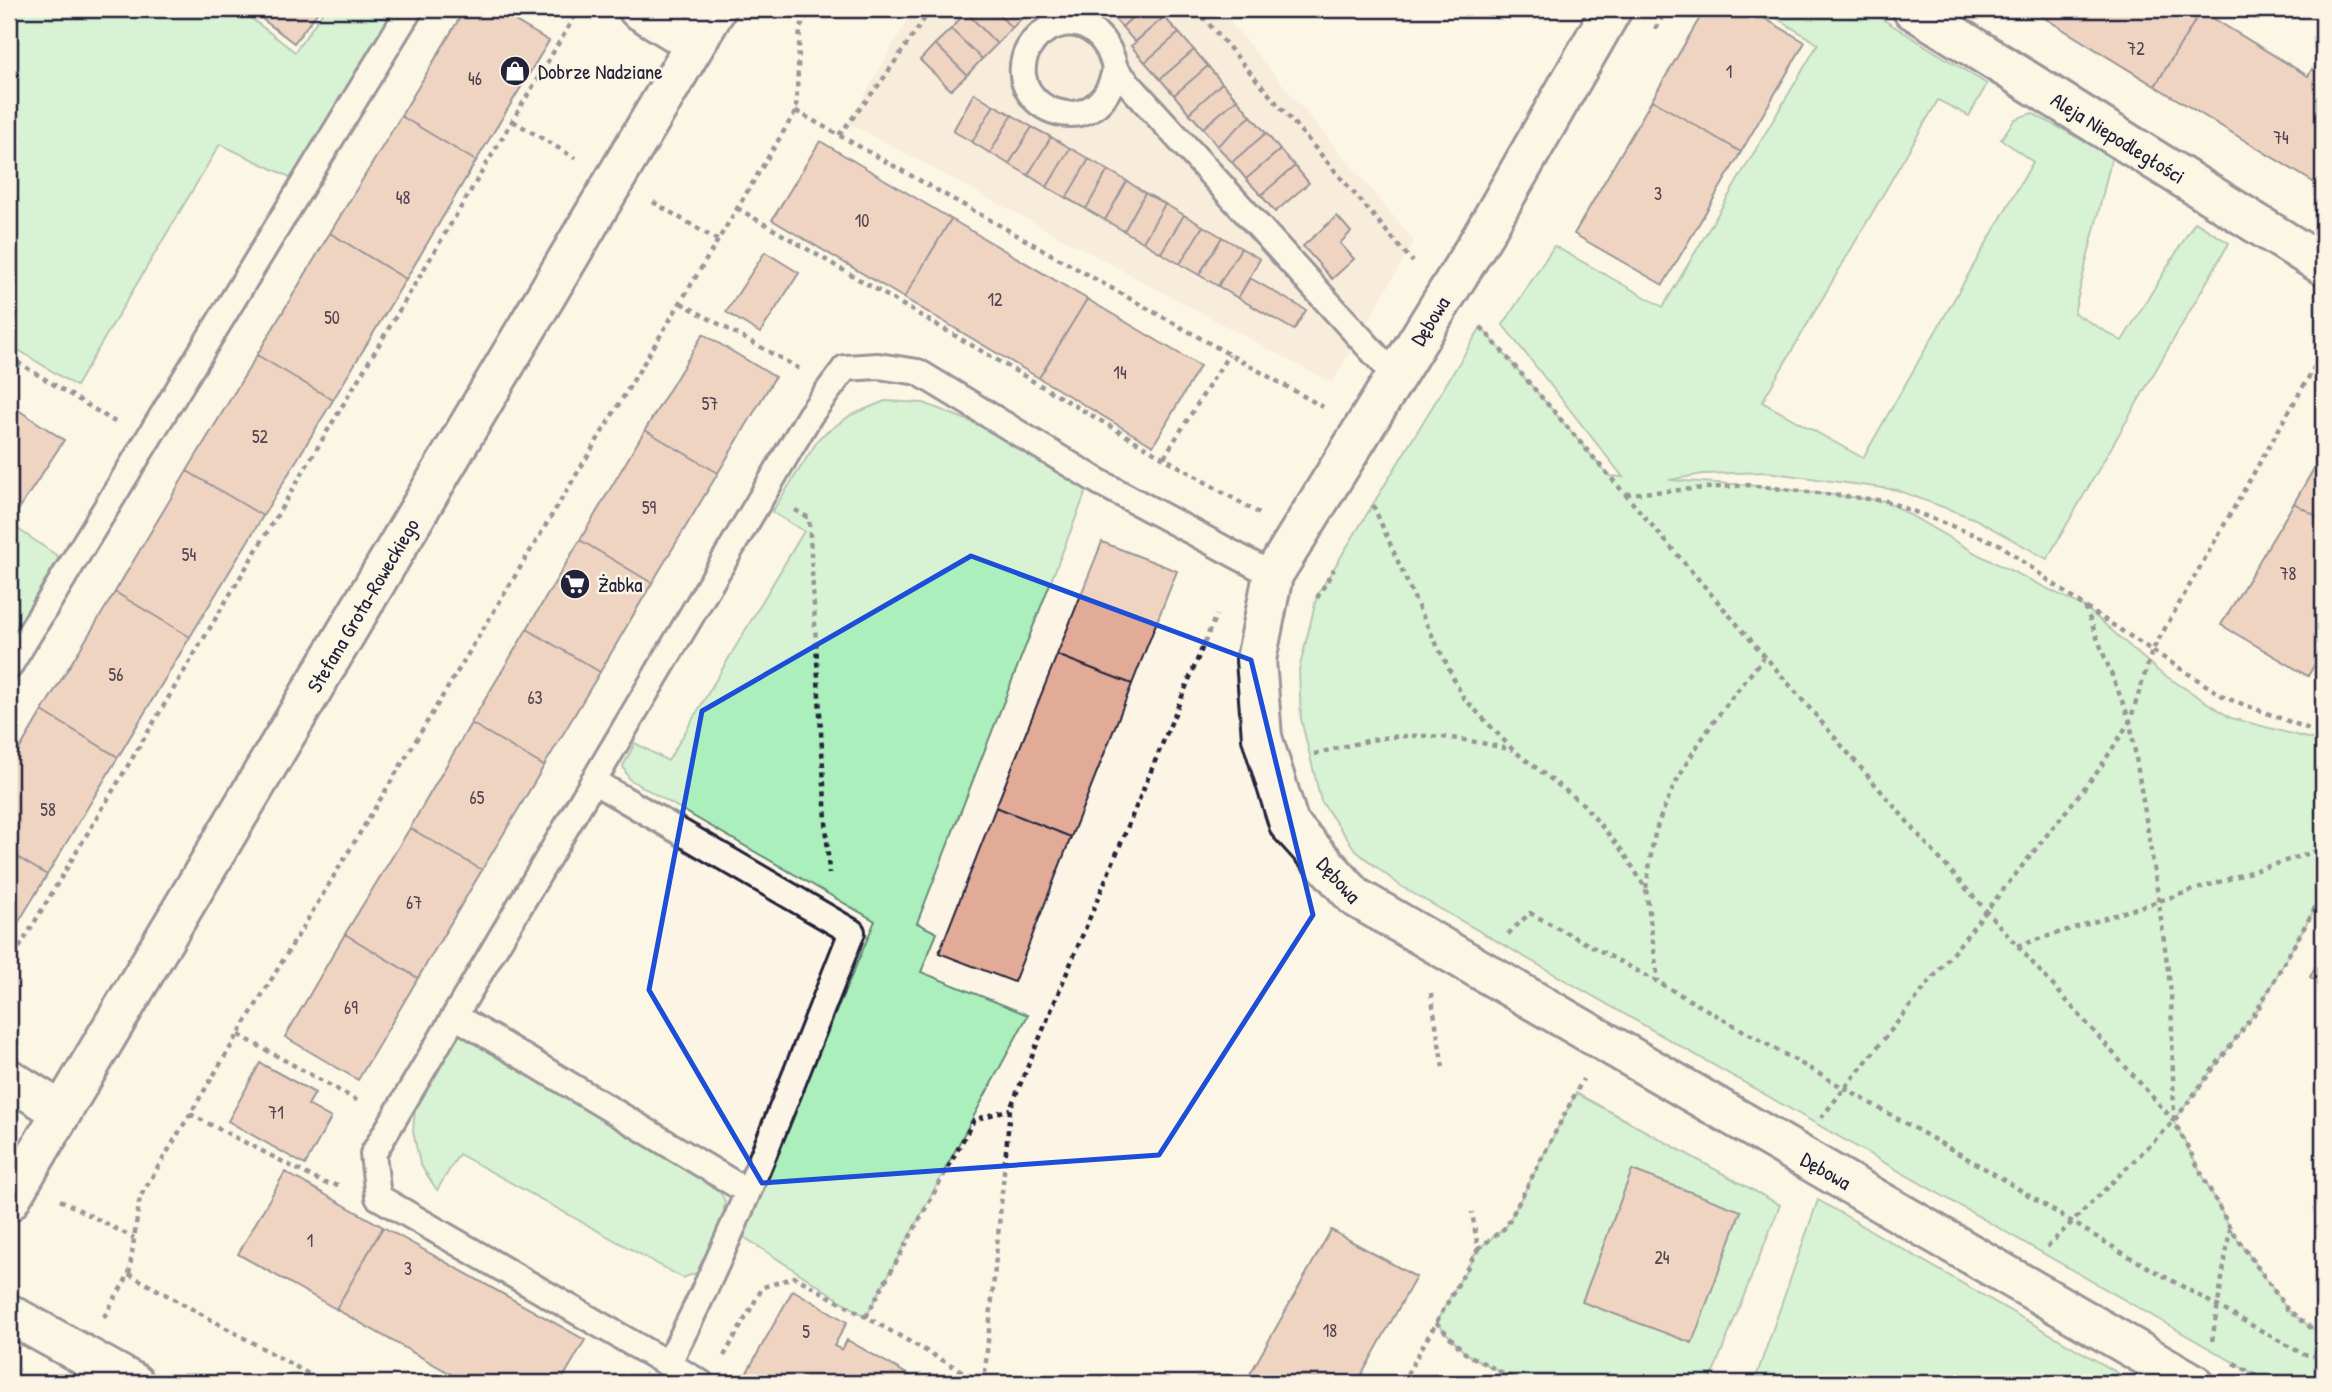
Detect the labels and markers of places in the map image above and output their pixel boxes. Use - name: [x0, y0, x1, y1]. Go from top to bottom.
- shop icon: Dobrze Nadziane: [498, 54, 532, 88]
- place label: Dobrze Nadziane: [538, 57, 663, 86]
- supermarket icon: Żabka: [558, 567, 592, 601]
- place label: Żabka: [598, 570, 642, 599]

